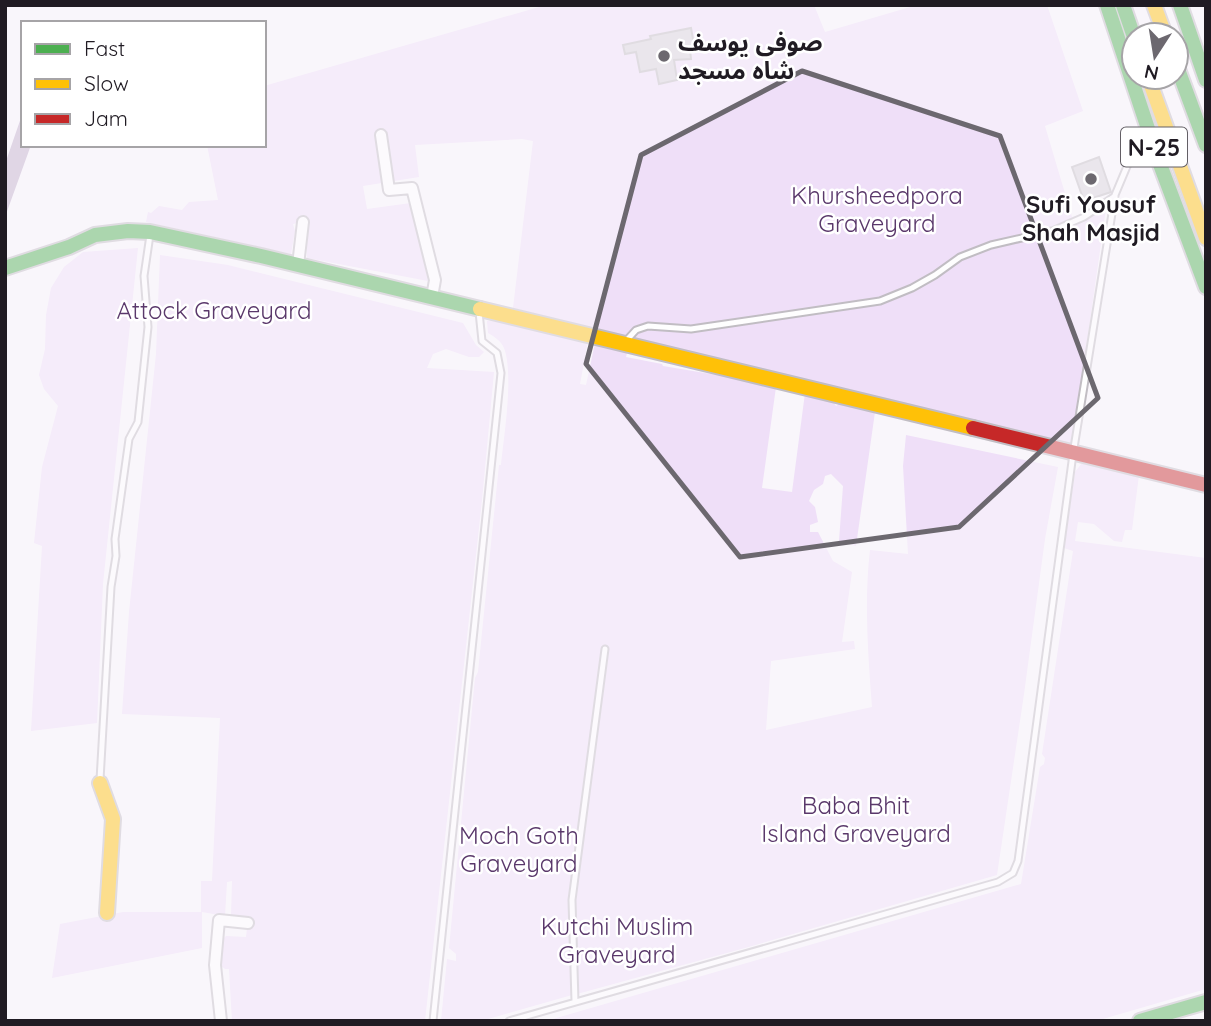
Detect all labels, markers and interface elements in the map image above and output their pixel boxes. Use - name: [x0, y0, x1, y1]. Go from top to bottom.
- legend: [21, 21, 266, 147]
- north arrow: [1120, 21, 1190, 91]
- place label: صوفی یوسف شاہ مسجد: [678, 27, 823, 85]
- text: Fast: [84, 35, 125, 61]
- marker: صوفی یوسف شاہ مسجد: [656, 48, 672, 64]
- text: N: [1142, 59, 1161, 86]
- text: Slow: [84, 70, 129, 96]
- text: Jam: [84, 105, 128, 131]
- road number: N-25: [1121, 128, 1187, 166]
- marker: Sufi Yousuf Shah Masjid: [1083, 171, 1099, 187]
- park label: Khursheedpora Graveyard: [791, 180, 963, 238]
- place label: Sufi Yousuf Shah Masjid: [1022, 189, 1160, 247]
- park label: Attock Graveyard: [116, 295, 312, 325]
- park label: Baba Bhit Island Graveyard: [761, 790, 951, 848]
- park label: Moch Goth Graveyard: [459, 820, 579, 878]
- park label: Kutchi Muslim Graveyard: [541, 911, 693, 969]

